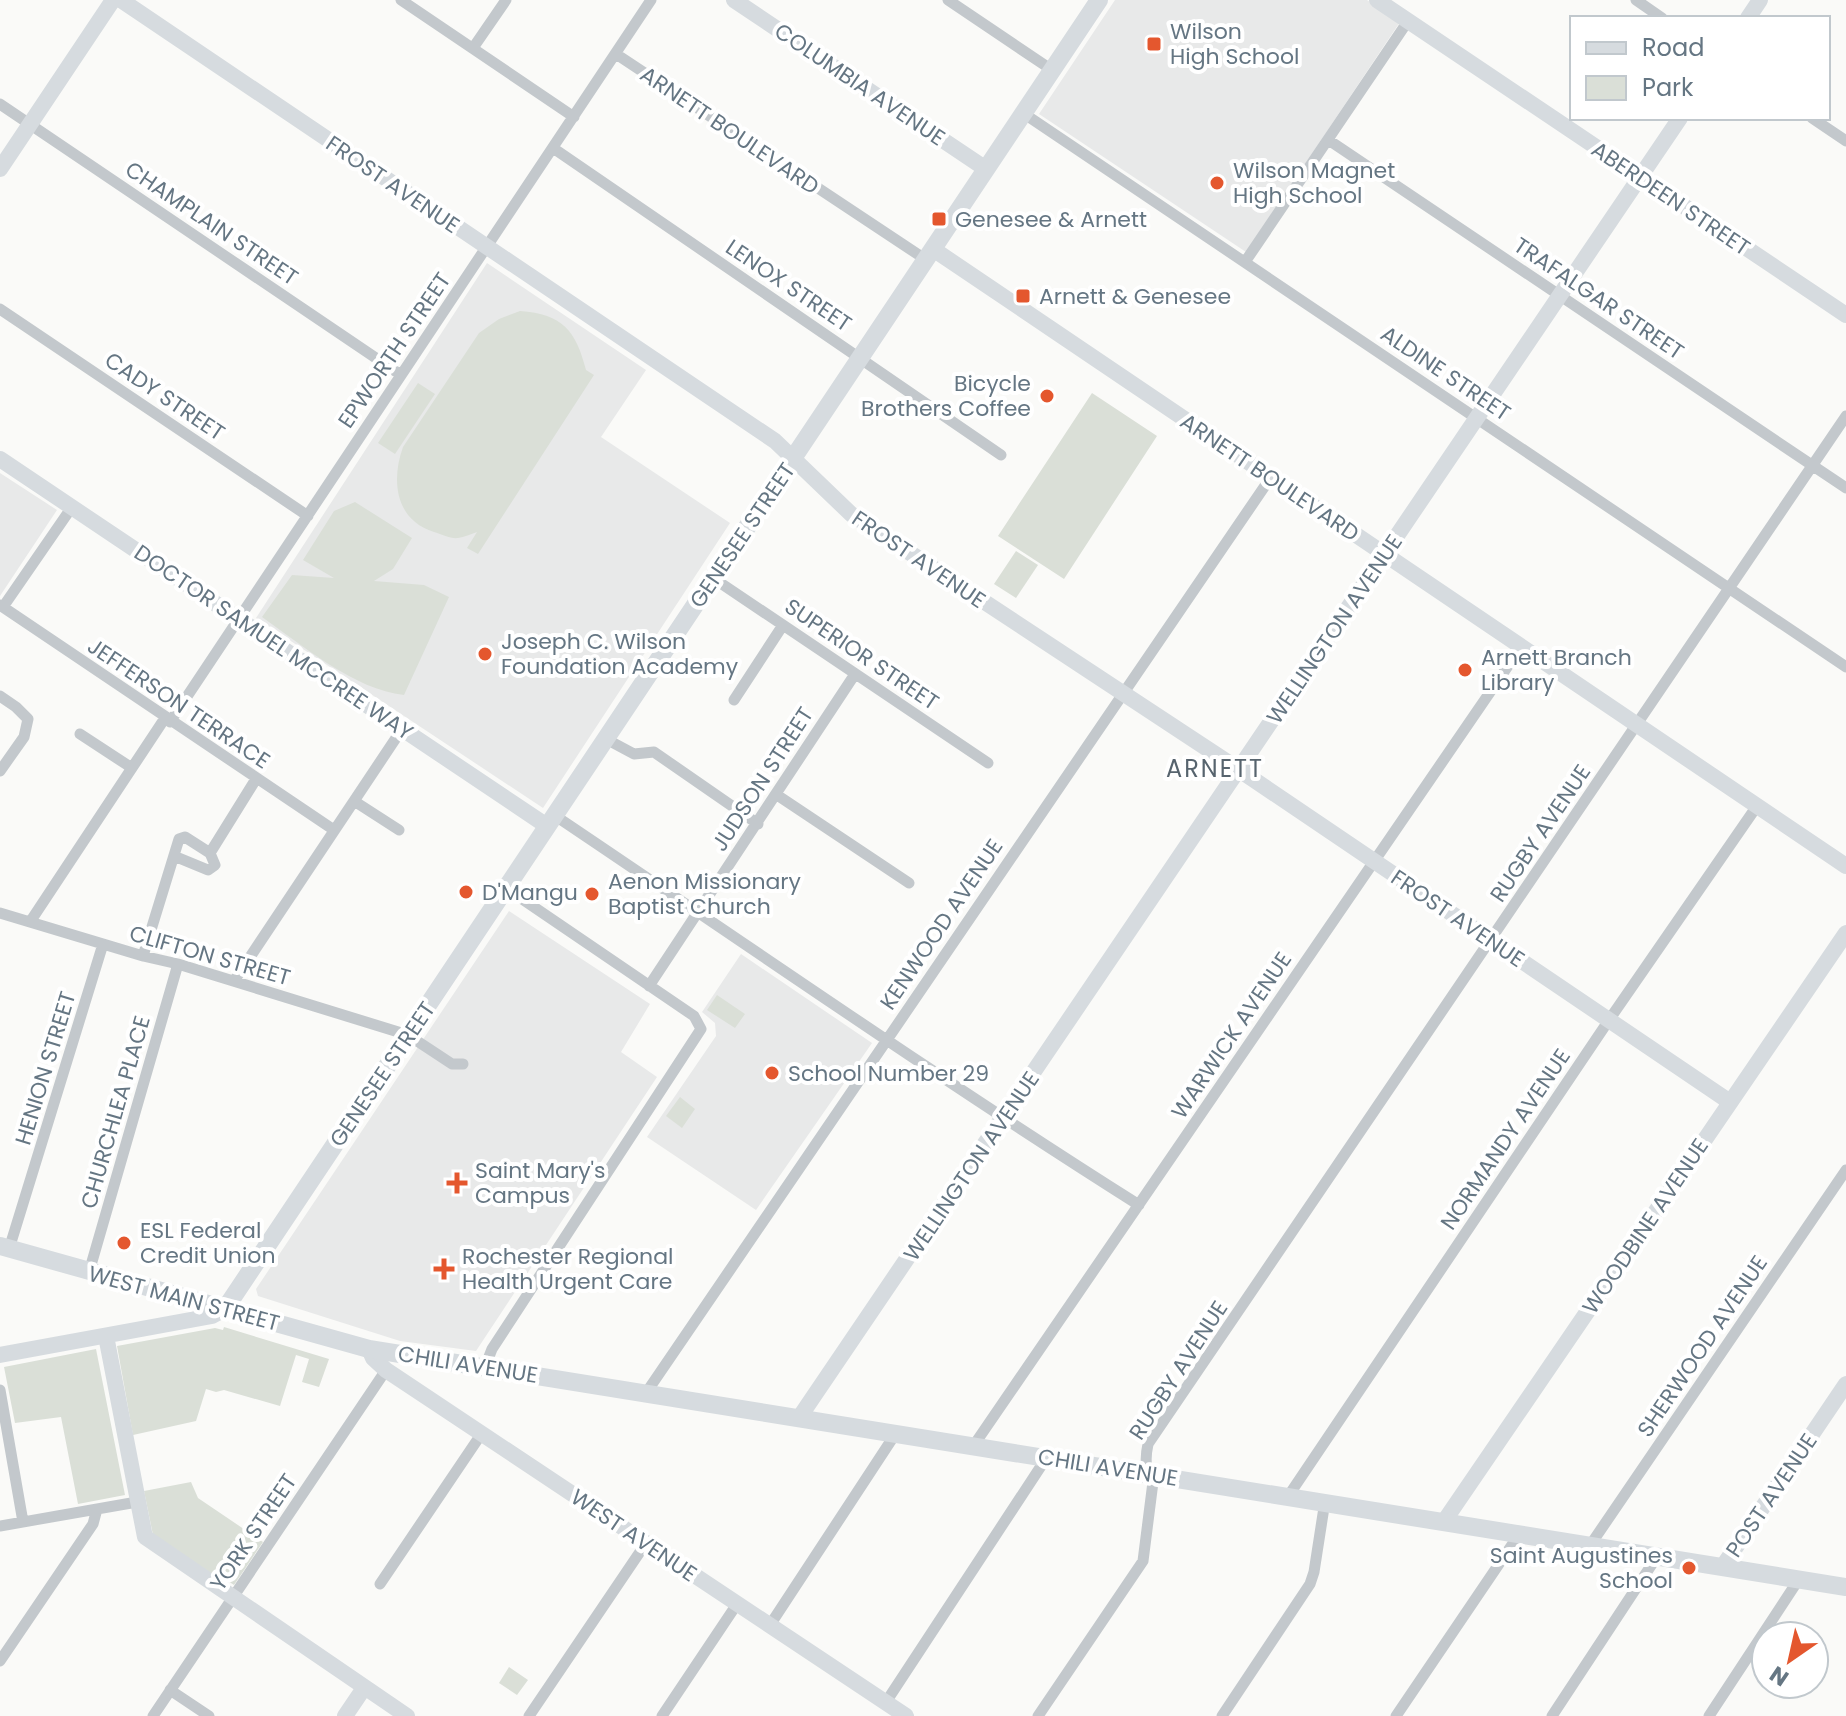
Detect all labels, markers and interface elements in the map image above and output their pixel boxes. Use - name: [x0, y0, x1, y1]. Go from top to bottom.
- street label: COLUMBIA AVENUE: [768, 16, 951, 153]
- place label: Wilson High School: [1170, 16, 1299, 72]
- legend: [1570, 16, 1830, 120]
- text: Road: [1642, 31, 1704, 64]
- marker: Wilson High School: [1145, 35, 1163, 53]
- street label: ARNETT BOULEVARD: [634, 59, 825, 202]
- text: Park: [1642, 71, 1694, 104]
- street label: FROST AVENUE: [320, 128, 466, 241]
- street label: ABERDEEN STREET: [1585, 134, 1756, 263]
- street label: CHAMPLAIN STREET: [119, 154, 304, 293]
- place label: Wilson Magnet High School: [1233, 155, 1395, 211]
- marker: Wilson Magnet High School: [1208, 174, 1226, 192]
- place label: Genesee & Arnett: [955, 204, 1147, 235]
- marker: Genesee & Arnett: [930, 210, 948, 228]
- street label: TRAFALGAR STREET: [1507, 230, 1690, 367]
- street label: LENOX STREET: [720, 232, 858, 339]
- street label: EPWORTH STREET: [331, 266, 458, 434]
- place label: Arnett & Genesee: [1039, 281, 1231, 312]
- marker: Arnett & Genesee: [1014, 287, 1032, 305]
- street label: ALDINE STREET: [1375, 318, 1517, 428]
- street label: CADY STREET: [99, 345, 231, 448]
- place label: Bicycle Brothers Coffee: [861, 368, 1031, 424]
- marker: Bicycle Brothers Coffee: [1038, 387, 1056, 405]
- street label: ARNETT BOULEVARD: [1174, 406, 1365, 549]
- street label: GENESEE STREET: [682, 456, 803, 614]
- street label: FROST AVENUE: [846, 503, 992, 616]
- street label: WELLINGTON AVENUE: [1259, 528, 1410, 730]
- street label: DOCTOR SAMUEL MCCREE WAY: [128, 537, 419, 748]
- street label: SUPERIOR STREET: [779, 591, 945, 718]
- place label: Joseph C. Wilson Foundation Academy: [501, 626, 739, 682]
- street label: JEFFERSON TERRACE: [81, 631, 276, 776]
- place label: Arnett Branch Library: [1481, 642, 1632, 698]
- marker: Joseph C. Wilson Foundation Academy: [476, 645, 494, 663]
- marker: Arnett Branch Library: [1456, 661, 1474, 679]
- street label: JUDSON STREET: [704, 701, 821, 857]
- district label: ARNETT: [1166, 752, 1264, 785]
- street label: RUGBY AVENUE: [1483, 758, 1598, 908]
- street label: KENWOOD AVENUE: [873, 833, 1010, 1016]
- street label: FROST AVENUE: [1385, 862, 1531, 975]
- place label: Aenon Missionary Baptist Church: [608, 866, 802, 922]
- place label: D'Mangu: [482, 877, 578, 908]
- marker: D'Mangu: [457, 883, 475, 901]
- marker: Aenon Missionary Baptist Church: [583, 885, 601, 903]
- street label: CLIFTON STREET: [126, 918, 294, 993]
- street label: WARWICK AVENUE: [1164, 946, 1299, 1125]
- street label: HENION STREET: [7, 988, 84, 1149]
- street label: GENESEE STREET: [322, 995, 443, 1153]
- street label: CHURCHLEA PLACE: [73, 1012, 158, 1212]
- street label: NORMANDY AVENUE: [1433, 1043, 1578, 1236]
- place label: School Number 29: [788, 1058, 989, 1089]
- marker: School Number 29: [763, 1064, 781, 1082]
- street label: WELLINGTON AVENUE: [896, 1065, 1047, 1267]
- street label: WOODBINE AVENUE: [1575, 1132, 1716, 1320]
- place label: Saint Mary's Campus: [475, 1155, 606, 1211]
- marker: Saint Mary's Campus: [446, 1172, 468, 1194]
- place label: ESL Federal Credit Union: [140, 1215, 276, 1271]
- marker: ESL Federal Credit Union: [115, 1234, 133, 1252]
- place label: Rochester Regional Health Urgent Care: [462, 1241, 674, 1297]
- street label: SHERWOOD AVENUE: [1630, 1249, 1775, 1443]
- street label: WEST MAIN STREET: [85, 1258, 283, 1339]
- marker: Rochester Regional Health Urgent Care: [433, 1258, 455, 1280]
- street label: RUGBY AVENUE: [1122, 1295, 1235, 1446]
- street label: CHILI AVENUE: [396, 1338, 540, 1391]
- street label: POST AVENUE: [1718, 1427, 1824, 1563]
- street label: CHILI AVENUE: [1036, 1441, 1180, 1494]
- street label: YORK STREET: [203, 1467, 304, 1597]
- street label: WEST AVENUE: [565, 1482, 703, 1589]
- place label: Saint Augustines School: [1490, 1540, 1673, 1596]
- marker: Saint Augustines School: [1680, 1559, 1698, 1577]
- north arrow: [1750, 1620, 1830, 1700]
- text: N: [1764, 1659, 1795, 1694]

